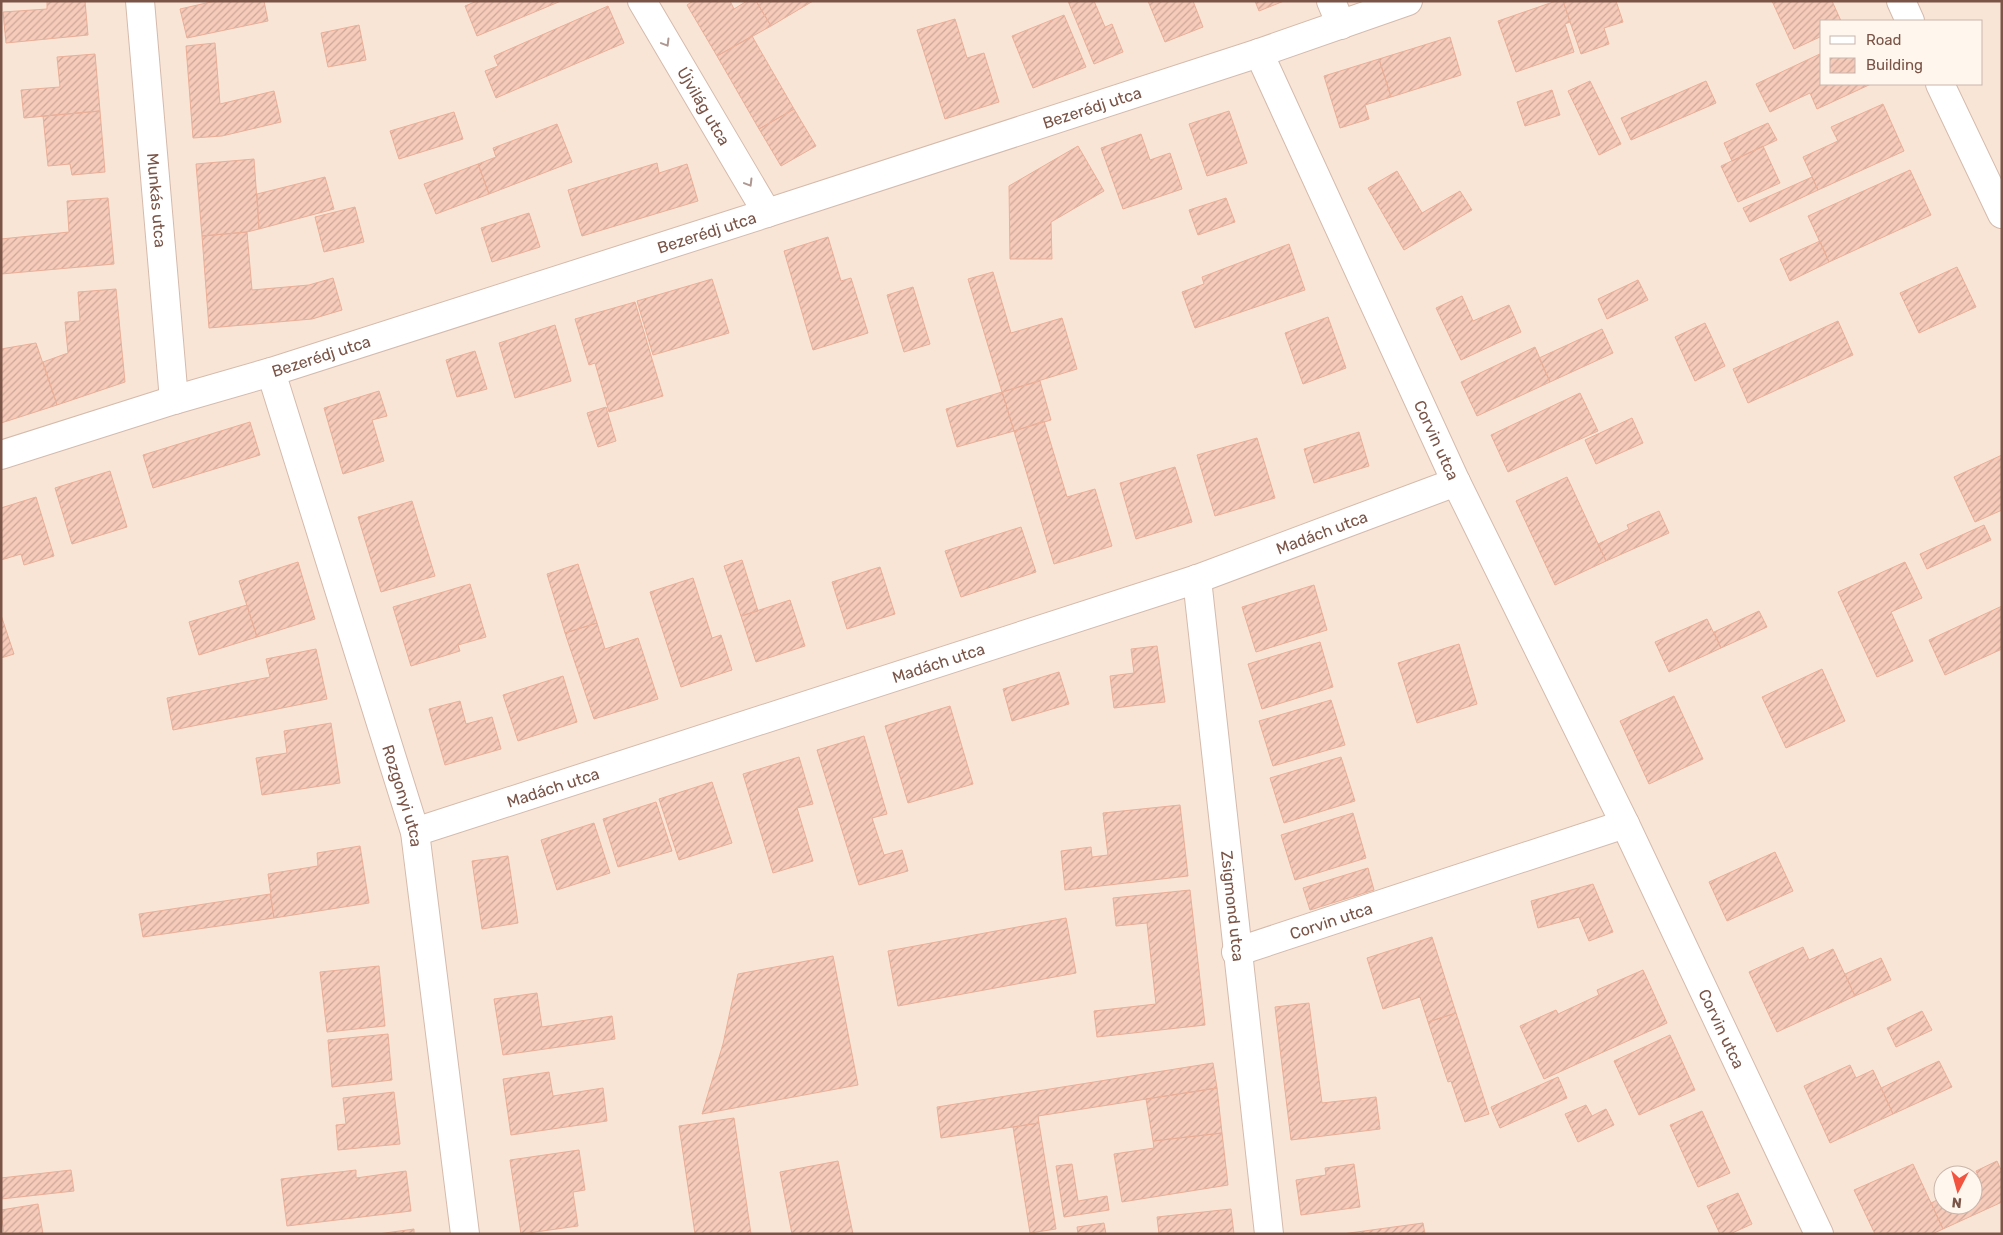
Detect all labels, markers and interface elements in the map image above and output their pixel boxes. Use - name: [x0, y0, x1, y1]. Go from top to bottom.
- legend: [1820, 20, 1983, 85]
- text: Road: [1866, 31, 1902, 49]
- one-way arrow: [660, 38, 670, 47]
- text: Building: [1866, 56, 1923, 74]
- street label: Újvilág utca: [673, 63, 734, 149]
- street label: Bezerédj utca: [1040, 83, 1144, 133]
- street label: Munkás utca: [143, 152, 170, 248]
- one-way arrow: [742, 178, 752, 187]
- street label: Bezerédj utca: [655, 208, 759, 258]
- street label: Bezerédj utca: [269, 332, 373, 381]
- street label: Corvin utca: [1410, 397, 1463, 483]
- street label: Madách utca: [1274, 507, 1370, 559]
- street label: Madách utca: [890, 639, 987, 687]
- street label: Rozgonyi utca: [378, 742, 426, 848]
- street label: Madách utca: [504, 764, 602, 812]
- street label: Zsigmond utca: [1217, 850, 1248, 962]
- street label: Corvin utca: [1287, 899, 1375, 944]
- street label: Corvin utca: [1694, 986, 1748, 1072]
- north arrow: [1933, 1165, 1983, 1215]
- text: N: [1951, 1193, 1963, 1211]

